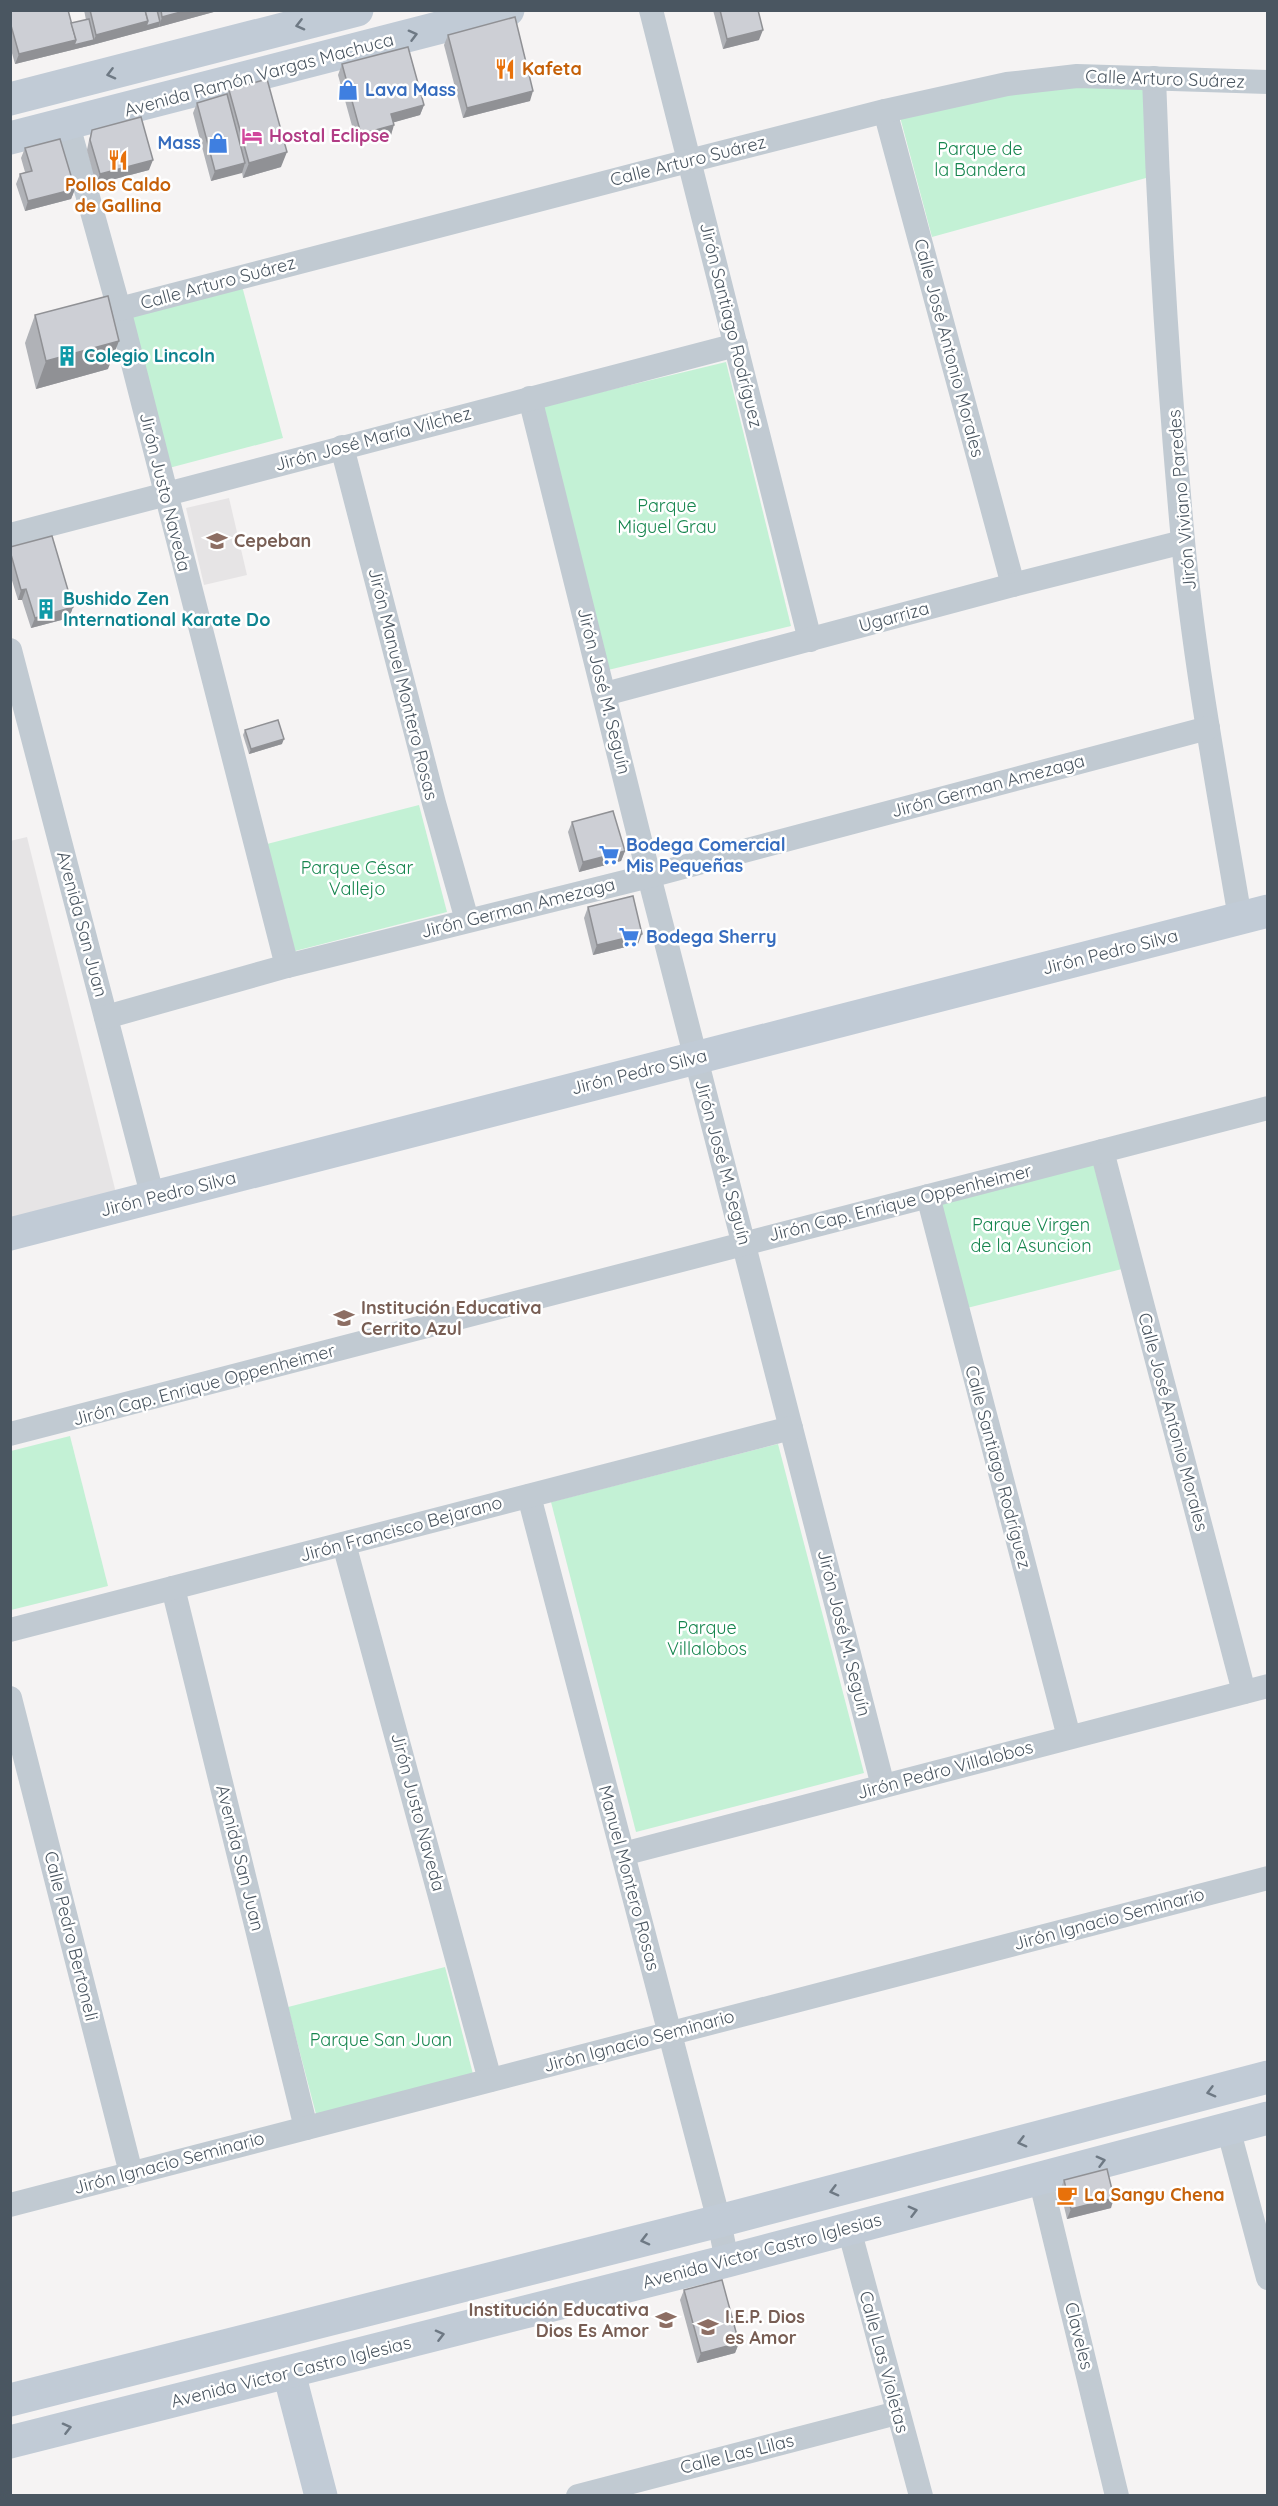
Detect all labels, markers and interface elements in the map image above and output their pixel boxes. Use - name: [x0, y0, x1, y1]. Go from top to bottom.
- one-way arrow: [295, 18, 306, 30]
- street label: Avenida Ramón Vargas Machuca: [122, 27, 396, 122]
- one-way arrow: [407, 30, 418, 42]
- restaurant icon: Kafeta: [493, 57, 517, 81]
- place label: Kafeta: [522, 57, 582, 80]
- street label: Calle Arturo Suárez: [1085, 64, 1245, 93]
- one-way arrow: [107, 66, 117, 79]
- shop icon: Lava Mass: [336, 78, 360, 102]
- place label: Lava Mass: [365, 78, 456, 101]
- hotel icon: Hostal Eclipse: [240, 124, 264, 148]
- place label: Hostal Eclipse: [269, 124, 390, 147]
- street label: Calle Arturo Suárez: [608, 130, 768, 191]
- place label: Mass: [158, 131, 201, 154]
- shop icon: Mass: [206, 131, 230, 155]
- park label: Parque de la Bandera: [934, 137, 1026, 181]
- restaurant icon: Pollos Caldo de Gallina: [106, 148, 130, 172]
- place label: Pollos Caldo de Gallina: [65, 173, 171, 217]
- street label: Jirón Santiago Rodríguez: [695, 220, 768, 430]
- street label: Calle José Antonio Morales: [909, 236, 990, 460]
- street label: Calle Arturo Suárez: [138, 251, 298, 314]
- building icon: Colegio Lincoln: [55, 344, 79, 368]
- place label: Colegio Lincoln: [84, 344, 215, 367]
- street label: Jirón José María Vilchez: [272, 401, 474, 476]
- street label: Jirón Viviano Paredes: [1162, 409, 1201, 591]
- street label: Jirón Justo Naveda: [135, 410, 196, 574]
- park label: Parque Miguel Grau: [617, 494, 717, 538]
- school or university icon: Cepeban: [205, 529, 229, 553]
- place label: Cepeban: [234, 529, 311, 552]
- street label: Jirón Manuel Montero Rosas: [363, 565, 443, 802]
- place label: Bushido Zen International Karate Do: [63, 587, 270, 631]
- street label: Ugarriza: [856, 596, 932, 637]
- building icon: Bushido Zen International Karate Do: [34, 597, 58, 621]
- street label: Jirón José M. Seguín: [573, 605, 636, 777]
- street label: Jirón German Amezaga: [889, 749, 1087, 822]
- place label: Bodega Comercial Mis Pequeñas: [626, 833, 786, 877]
- supermarket icon: Bodega Comercial Mis Pequeñas: [597, 843, 621, 867]
- street label: Avenida San Juan: [52, 848, 113, 999]
- park label: Parque César Vallejo: [301, 856, 413, 900]
- street label: Jirón German Amezaga: [418, 872, 617, 943]
- street label: Jirón Pedro Silva: [1040, 924, 1180, 980]
- supermarket icon: Bodega Sherry: [617, 925, 641, 949]
- place label: Bodega Sherry: [646, 925, 777, 948]
- street label: Jirón Pedro Silva: [569, 1044, 709, 1100]
- street label: Jirón José M. Seguín: [690, 1076, 757, 1247]
- street label: Jirón Cap. Enrique Oppenheimer: [766, 1159, 1034, 1246]
- street label: Jirón Pedro Silva: [98, 1166, 238, 1222]
- park label: Parque Virgen de la Asuncion: [970, 1213, 1092, 1257]
- place label: Institución Educativa Cerrito Azul: [361, 1296, 542, 1340]
- school or university icon: Institución Educativa Cerrito Azul: [332, 1306, 356, 1330]
- street label: Calle José Antonio Morales: [1133, 1310, 1214, 1534]
- street label: Jirón Cap. Enrique Oppenheimer: [70, 1338, 338, 1431]
- street label: Calle Santiago Rodríguez: [960, 1363, 1037, 1571]
- street label: Jirón Francisco Bejarano: [297, 1490, 505, 1567]
- street label: Jirón José M. Seguín: [813, 1547, 876, 1719]
- park label: Parque Villalobos: [667, 1616, 747, 1660]
- street label: Jirón Justo Naveda: [386, 1730, 451, 1894]
- street label: Jirón Pedro Villalobos: [854, 1735, 1035, 1804]
- street label: Avenida San Juan: [211, 1782, 270, 1933]
- street label: Manuel Montero Rosas: [594, 1783, 665, 1973]
- street label: Calle Pedro Bertoneli: [39, 1849, 104, 2023]
- street label: Jirón Ignacio Seminario: [1011, 1882, 1207, 1955]
- street label: Jirón Ignacio Seminario: [541, 2004, 737, 2077]
- park label: Parque San Juan: [310, 2028, 452, 2051]
- one-way arrow: [1206, 2085, 1217, 2097]
- street label: Jirón Ignacio Seminario: [71, 2126, 267, 2199]
- one-way arrow: [1017, 2134, 1027, 2147]
- one-way arrow: [1096, 2156, 1106, 2169]
- cafe icon: La Sangu Chena: [1055, 2183, 1079, 2207]
- place label: La Sangu Chena: [1084, 2183, 1225, 2206]
- one-way arrow: [829, 2184, 840, 2196]
- one-way arrow: [908, 2206, 918, 2219]
- street label: Avenida Victor Castro Iglesias: [640, 2207, 884, 2294]
- one-way arrow: [640, 2232, 650, 2245]
- street label: Calle Las Violetas: [854, 2288, 914, 2435]
- place label: Institución Educativa Dios Es Amor: [468, 2298, 649, 2342]
- street label: Claveles: [1060, 2300, 1099, 2372]
- place label: I.E.P. Dios es Amor: [725, 2305, 805, 2349]
- school or university icon: Institución Educativa Dios Es Amor: [654, 2308, 678, 2332]
- school or university icon: I.E.P. Dios es Amor: [696, 2315, 720, 2339]
- one-way arrow: [435, 2329, 445, 2342]
- street label: Avenida Victor Castro Iglesias: [168, 2331, 413, 2413]
- one-way arrow: [62, 2423, 72, 2436]
- street label: Calle Las Lilas: [678, 2428, 796, 2479]

